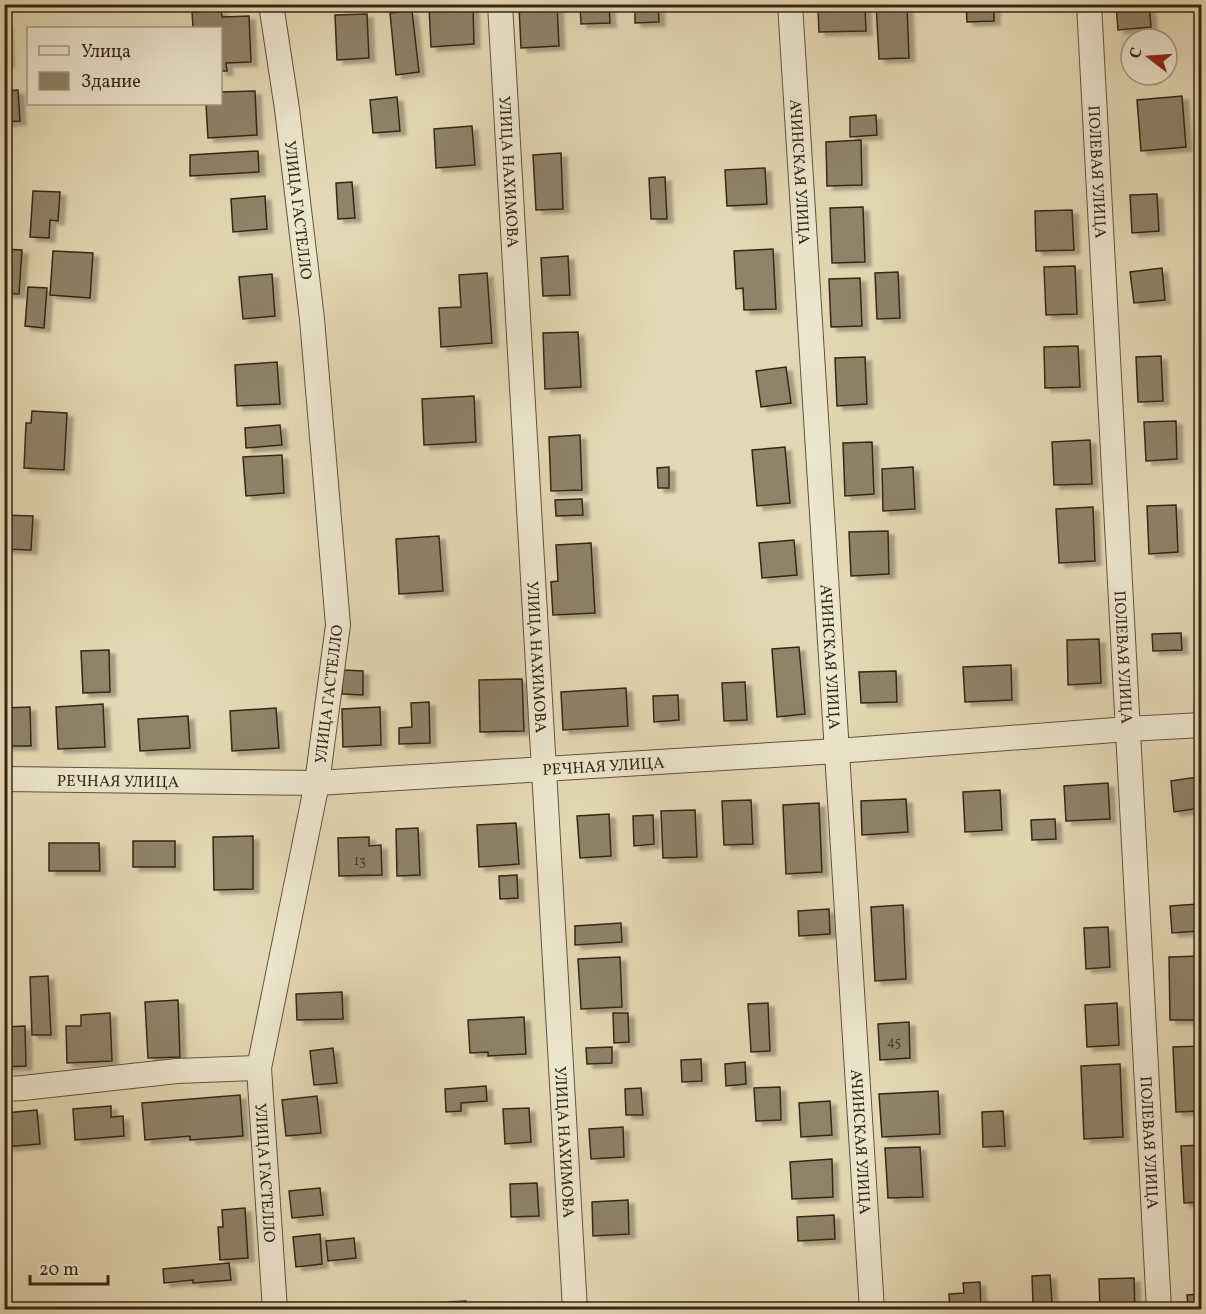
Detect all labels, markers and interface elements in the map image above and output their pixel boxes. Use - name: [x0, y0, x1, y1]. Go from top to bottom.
- legend: [27, 27, 222, 105]
- north arrow: [1119, 27, 1179, 87]
- text: Улица: [81, 40, 131, 65]
- text: С: [1125, 45, 1149, 61]
- text: Здание: [81, 70, 141, 95]
- street label: УЛИЦА НАХИМОВА: [492, 95, 523, 248]
- street label: АЧИНСКАЯ УЛИЦА: [783, 98, 814, 245]
- street label: ПОЛЕВАЯ УЛИЦА: [1081, 105, 1111, 239]
- street label: УЛИЦА ГАСТЕЛЛО: [278, 140, 316, 281]
- street label: УЛИЦА НАХИМОВА: [520, 581, 551, 734]
- street label: АЧИНСКАЯ УЛИЦА: [813, 584, 845, 730]
- street label: ПОЛЕВАЯ УЛИЦА: [1107, 590, 1137, 724]
- street label: УЛИЦА ГАСТЕЛЛО: [311, 623, 349, 765]
- street label: РЕЧНАЯ УЛИЦА: [542, 753, 665, 782]
- street label: РЕЧНАЯ УЛИЦА: [57, 771, 179, 794]
- house number: 13: [354, 852, 366, 871]
- house number: 45: [887, 1033, 901, 1052]
- street label: УЛИЦА НАХИМОВА: [548, 1066, 579, 1219]
- street label: АЧИНСКАЯ УЛИЦА: [844, 1069, 875, 1215]
- street label: ПОЛЕВАЯ УЛИЦА: [1133, 1075, 1163, 1210]
- street label: УЛИЦА ГАСТЕЛЛО: [248, 1102, 280, 1244]
- scale bar: [30, 1248, 108, 1286]
- text: 20 m: [39, 1258, 79, 1283]

